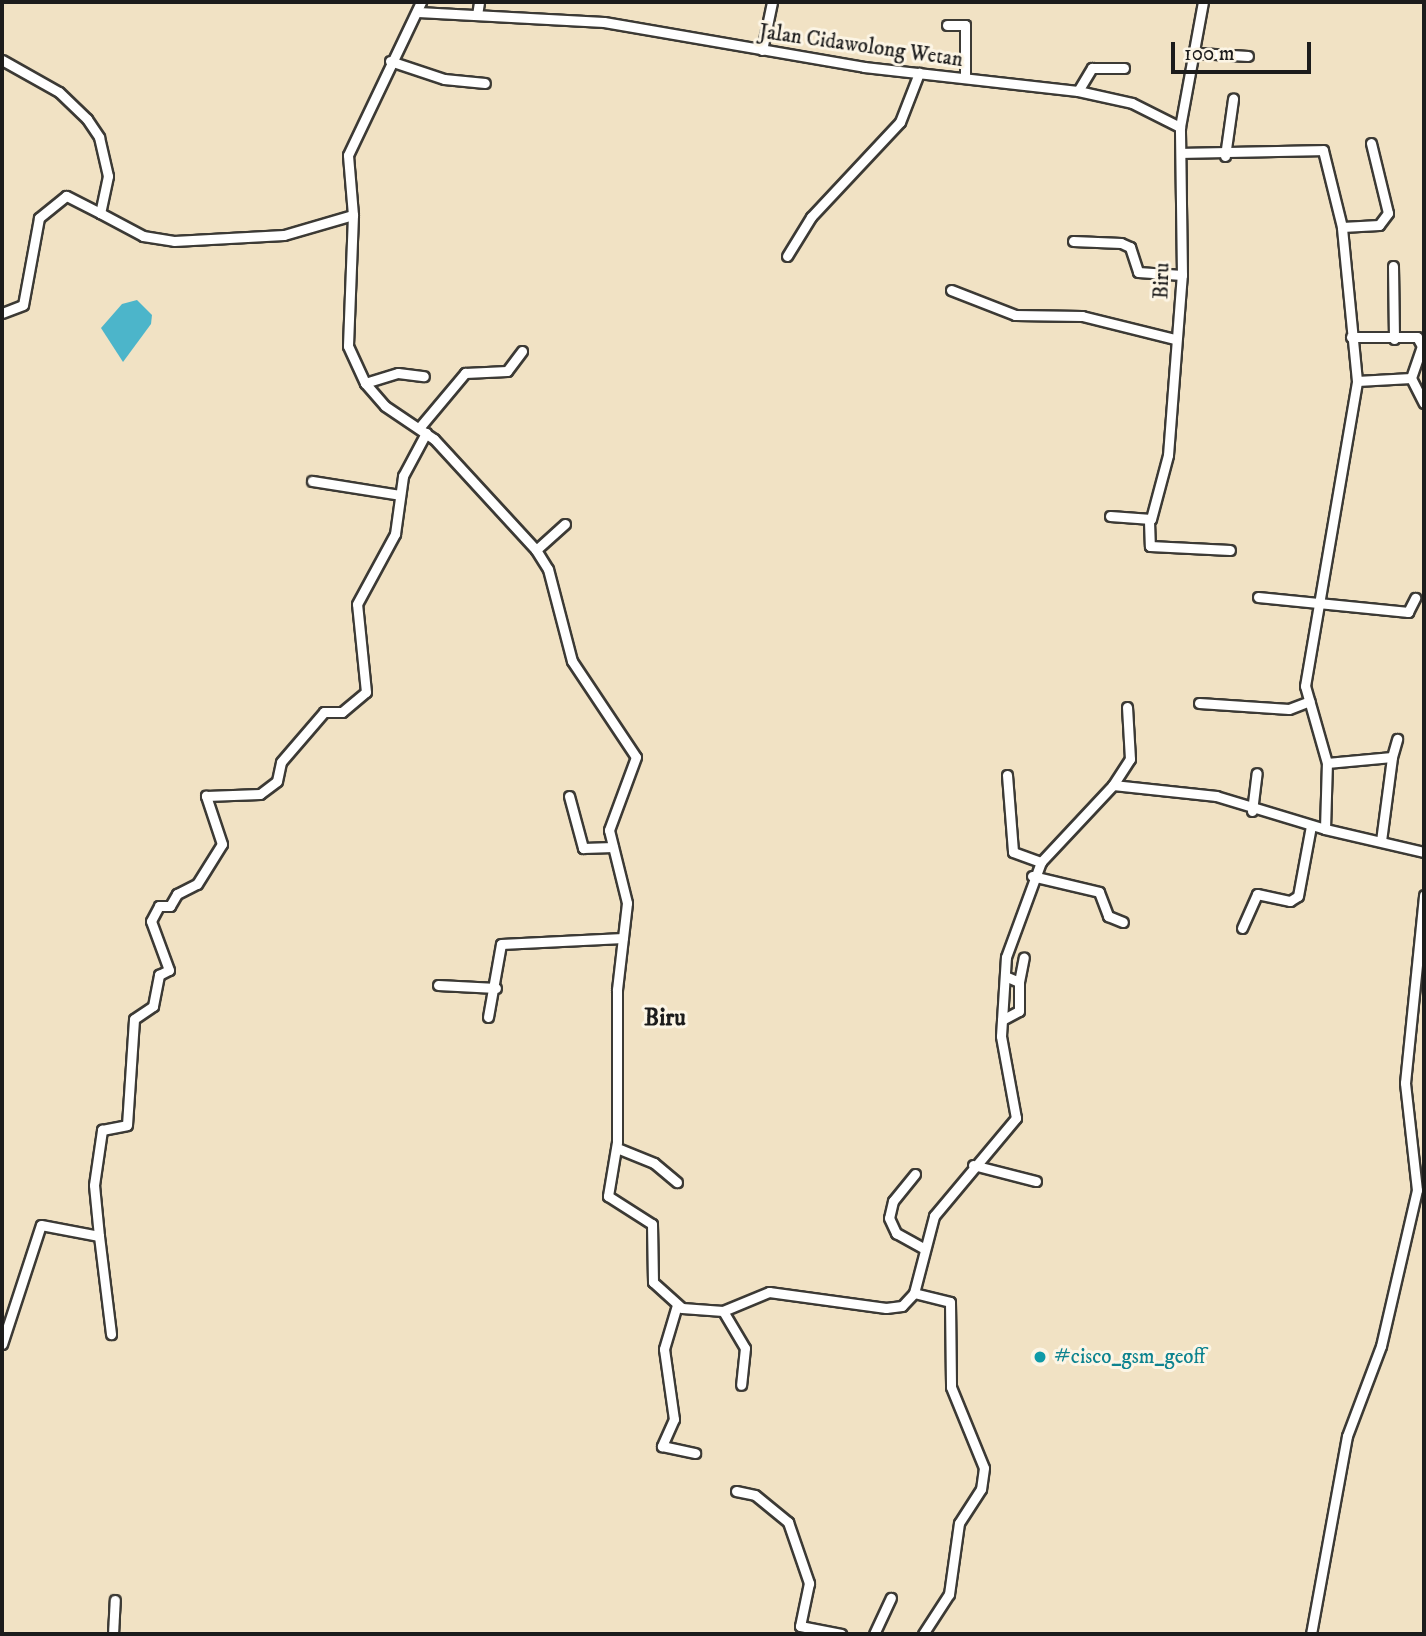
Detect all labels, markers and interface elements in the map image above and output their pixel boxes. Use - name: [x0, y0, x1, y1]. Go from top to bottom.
- street label: Jalan Cidawolong Wetan: [758, 19, 964, 73]
- scale bar: [1174, 28, 1314, 72]
- text: 100 m: [1184, 41, 1235, 67]
- street label: Biru: [1149, 262, 1175, 300]
- district label: Biru: [644, 1005, 686, 1033]
- place label: #cisco_gsm_geoff: [1054, 1344, 1205, 1370]
- marker: #cisco_gsm_geoff: [1032, 1349, 1048, 1365]

